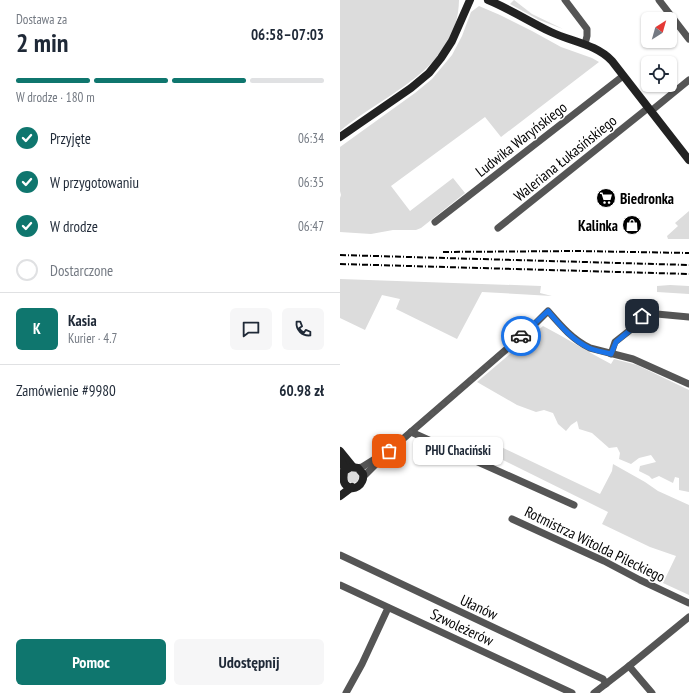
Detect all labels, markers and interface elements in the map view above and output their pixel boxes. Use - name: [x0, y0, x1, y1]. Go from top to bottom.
- text: Dostawa za: [16, 11, 67, 28]
- north arrow: [641, 12, 677, 48]
- map controls: [641, 12, 677, 92]
- text: 06:58–07:03: [251, 25, 324, 44]
- text: 2 min: [16, 26, 69, 59]
- button: locate: [641, 56, 677, 92]
- text: W drodze · 180 m: [16, 89, 95, 106]
- street label: Ludwika Waryńskiego: [471, 97, 571, 181]
- street label: Waleriana Łukasińskiego: [510, 111, 620, 205]
- icon: check: [16, 127, 38, 149]
- text: Przyjęte: [50, 129, 91, 148]
- text: 06:34: [298, 130, 324, 147]
- icon: check: [16, 171, 38, 193]
- text: W przygotowaniu: [50, 173, 139, 192]
- text: 06:35: [298, 174, 324, 191]
- supermarket icon: Biedronka: [595, 187, 617, 209]
- place label: Biedronka: [620, 189, 674, 208]
- shop icon: Kalinka: [621, 214, 643, 236]
- icon: check: [16, 215, 38, 237]
- place label: Kalinka: [578, 216, 618, 235]
- text: W drodze: [50, 217, 98, 236]
- text: 06:47: [298, 218, 324, 235]
- text: Dostarczone: [50, 261, 113, 280]
- pin: [625, 299, 659, 333]
- icon: home: [631, 305, 653, 327]
- button: chat: [230, 308, 272, 350]
- button: phone: [282, 308, 324, 350]
- text: Kasia: [68, 311, 97, 330]
- courier: [501, 316, 541, 356]
- text: K: [33, 319, 41, 338]
- icon: car: [510, 325, 532, 347]
- text: Kurier · 4.7: [68, 330, 117, 347]
- text: Zamówienie #9980: [16, 381, 116, 400]
- text: 60.98 zł: [279, 381, 324, 400]
- pin: [372, 434, 406, 468]
- callout: PHU Chaciński: [413, 437, 503, 465]
- icon: bag: [378, 440, 400, 462]
- text: PHU Chaciński: [425, 442, 491, 459]
- street label: Rotmistrza Witolda Pileckiego: [522, 502, 668, 586]
- street label: Ułanów: [457, 590, 501, 624]
- street label: Szwoleżerów: [427, 604, 497, 650]
- button: Pomoc: [16, 639, 166, 685]
- button: Udostępnij: [174, 639, 324, 685]

